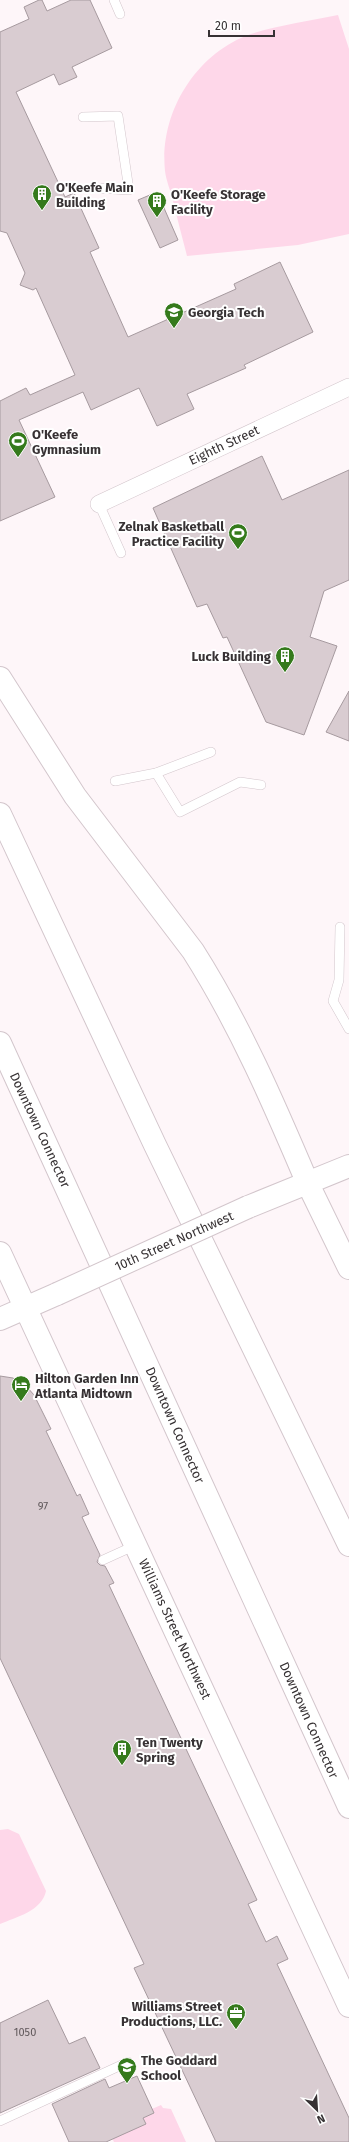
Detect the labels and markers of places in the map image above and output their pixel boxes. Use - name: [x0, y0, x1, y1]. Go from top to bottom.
- place label: O'Keefe Main Building: [56, 180, 134, 210]
- building icon: O'Keefe Main Building: [31, 183, 53, 211]
- place label: O'Keefe Storage Facility: [171, 187, 266, 217]
- building icon: O'Keefe Storage Facility: [146, 190, 168, 218]
- school or university icon: Georgia Tech: [163, 301, 185, 329]
- place label: Georgia Tech: [188, 305, 264, 320]
- place label: O'Keefe Gymnasium: [32, 427, 101, 457]
- sports icon: O'Keefe Gymnasium: [7, 430, 29, 458]
- place label: Zelnak Basketball Practice Facility: [118, 519, 224, 549]
- sports icon: Zelnak Basketball Practice Facility: [227, 522, 249, 550]
- building icon: Luck Building: [274, 645, 296, 673]
- place label: Luck Building: [192, 649, 272, 664]
- place label: Hilton Garden Inn Atlanta Midtown: [34, 1371, 139, 1401]
- hotel icon: Hilton Garden Inn Atlanta Midtown: [10, 1374, 32, 1402]
- place label: Ten Twenty Spring: [136, 1735, 203, 1765]
- building icon: Ten Twenty Spring: [111, 1738, 133, 1766]
- place label: Williams Street Productions, LLC.: [121, 1999, 223, 2029]
- office icon: Williams Street Productions, LLC.: [225, 2002, 247, 2030]
- place label: The Goddard School: [141, 2053, 217, 2083]
- school or university icon: The Goddard School: [116, 2056, 138, 2084]

